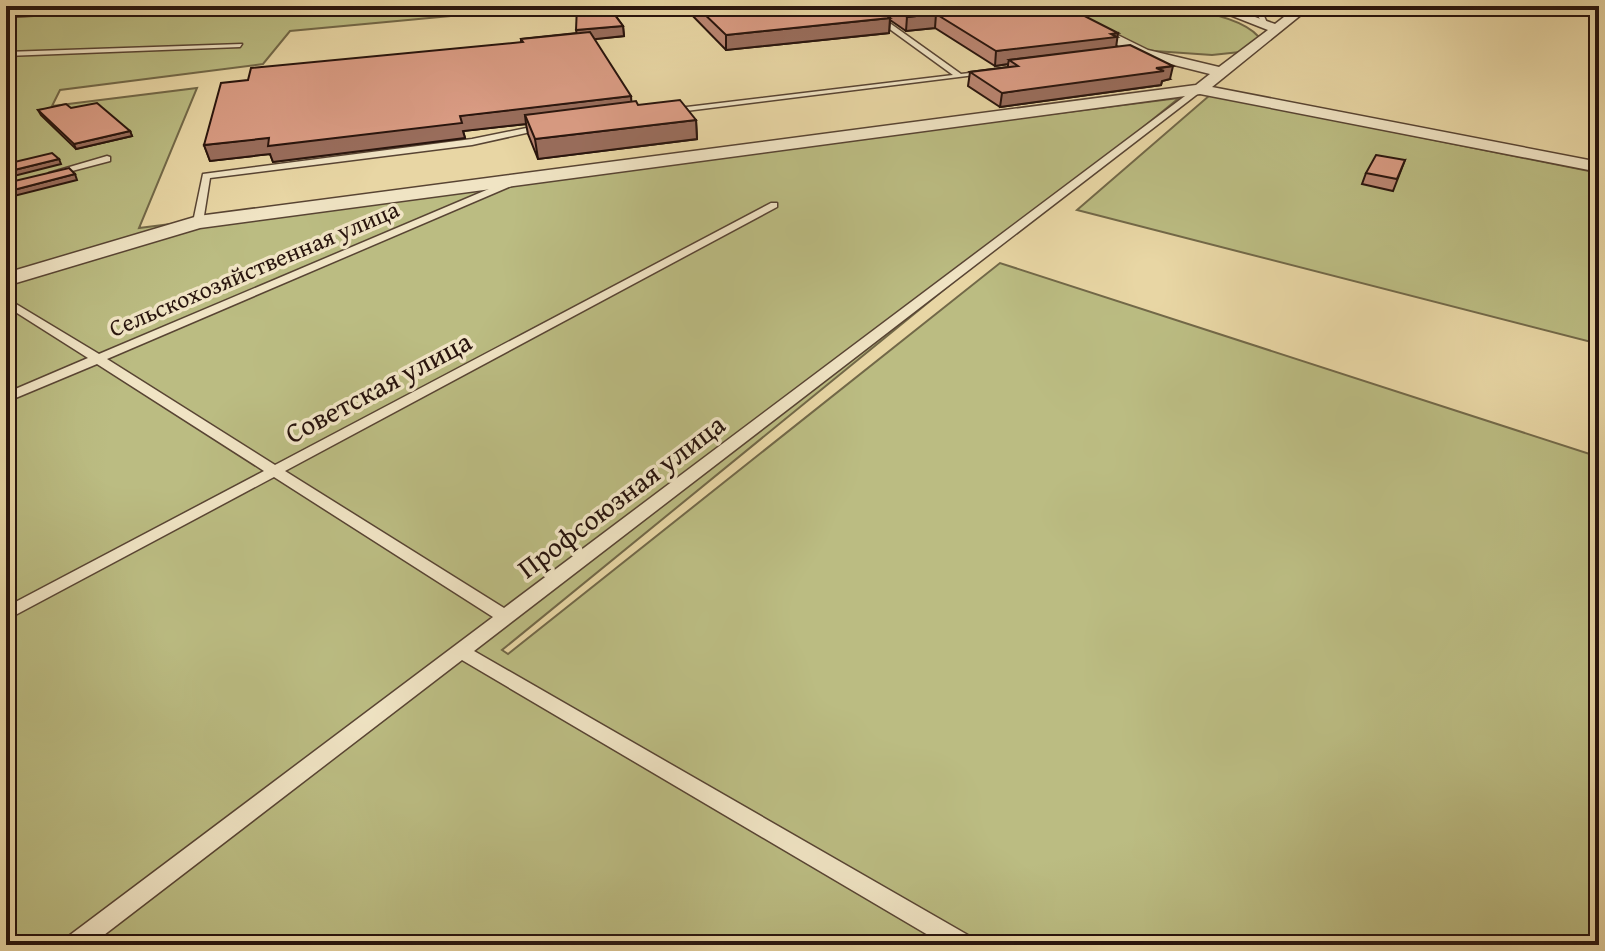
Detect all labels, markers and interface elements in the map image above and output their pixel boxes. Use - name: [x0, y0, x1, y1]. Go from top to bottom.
- street label: Сельскохозяйственная улица: [103, 191, 405, 346]
- street label: Советская улица: [277, 320, 479, 453]
- street label: Профсоюзная улица: [508, 403, 734, 587]

